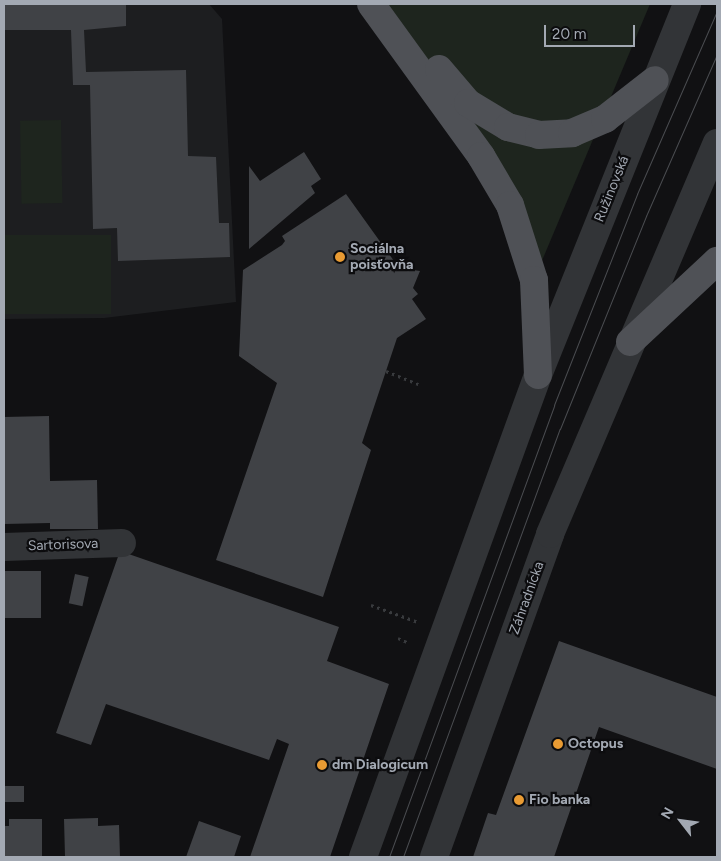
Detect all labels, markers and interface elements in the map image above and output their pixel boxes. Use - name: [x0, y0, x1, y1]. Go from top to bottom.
- scale bar: [546, 15, 637, 47]
- text: 20 m: [552, 25, 586, 43]
- street label: Ružinovská: [591, 153, 633, 225]
- place label: Sociálna poisťovňa: [350, 241, 414, 274]
- marker: Sociálna poisťovňa: [334, 251, 346, 263]
- street label: Sartorisova: [27, 535, 99, 555]
- street label: Záhradnícka: [506, 559, 548, 637]
- place label: Octopus: [568, 736, 623, 752]
- marker: Octopus: [552, 738, 564, 750]
- place label: dm Dialogicum: [332, 757, 428, 773]
- marker: dm Dialogicum: [316, 759, 328, 771]
- place label: Fio banka: [529, 792, 590, 808]
- marker: Fio banka: [513, 794, 525, 806]
- north arrow: [656, 796, 706, 846]
- text: N: [658, 804, 678, 822]

